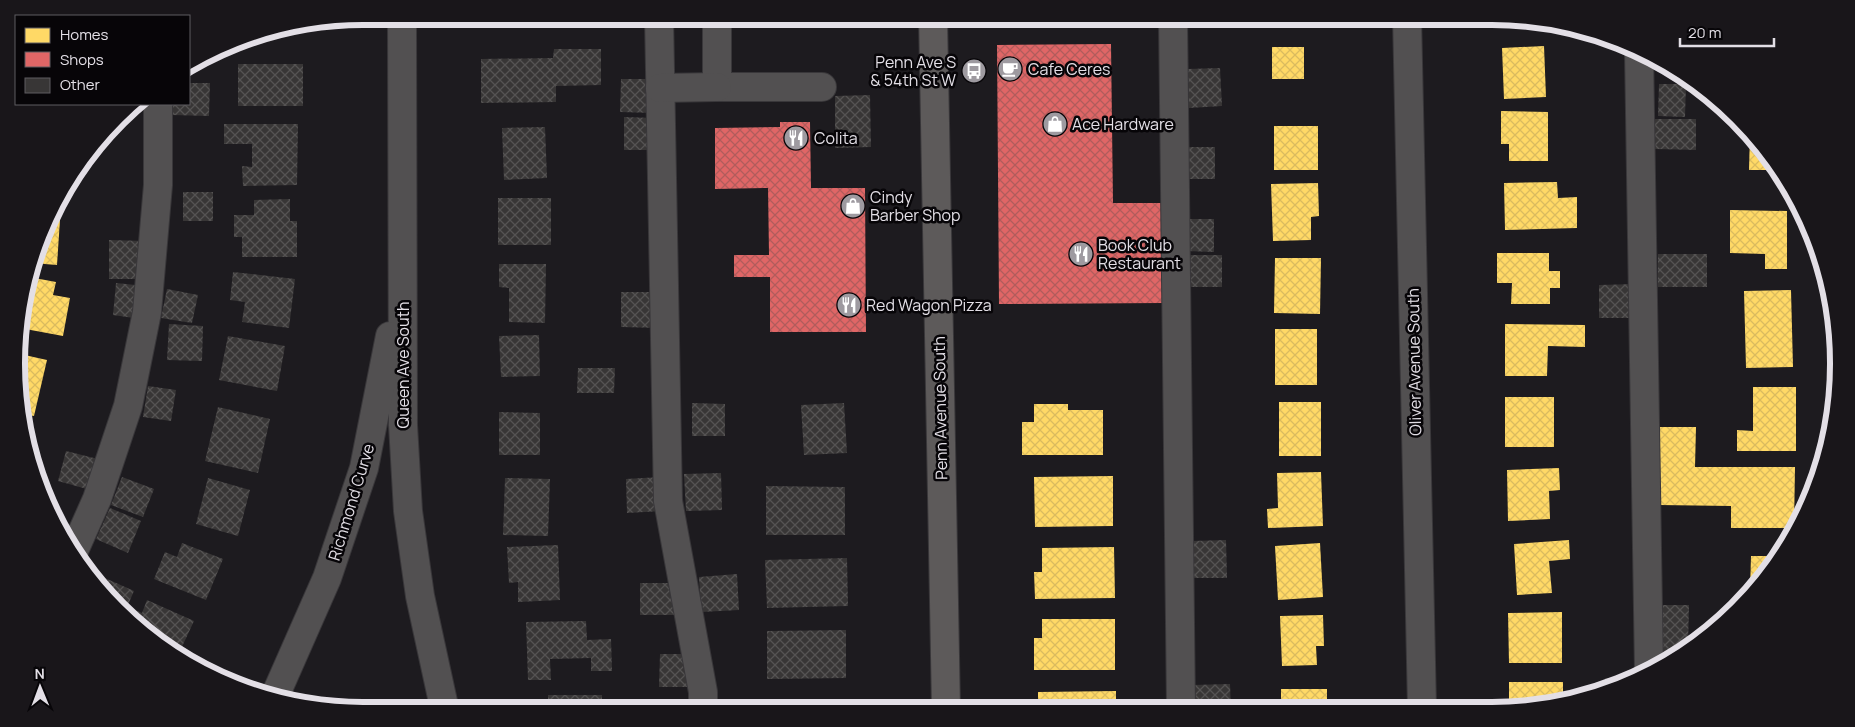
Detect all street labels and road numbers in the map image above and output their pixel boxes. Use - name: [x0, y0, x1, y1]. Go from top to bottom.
- street label: Oliver Avenue South: [1402, 288, 1426, 436]
- street label: Queen Ave South: [392, 302, 414, 428]
- street label: Penn Avenue South: [928, 336, 952, 480]
- street label: Richmond Curve: [323, 441, 379, 563]

